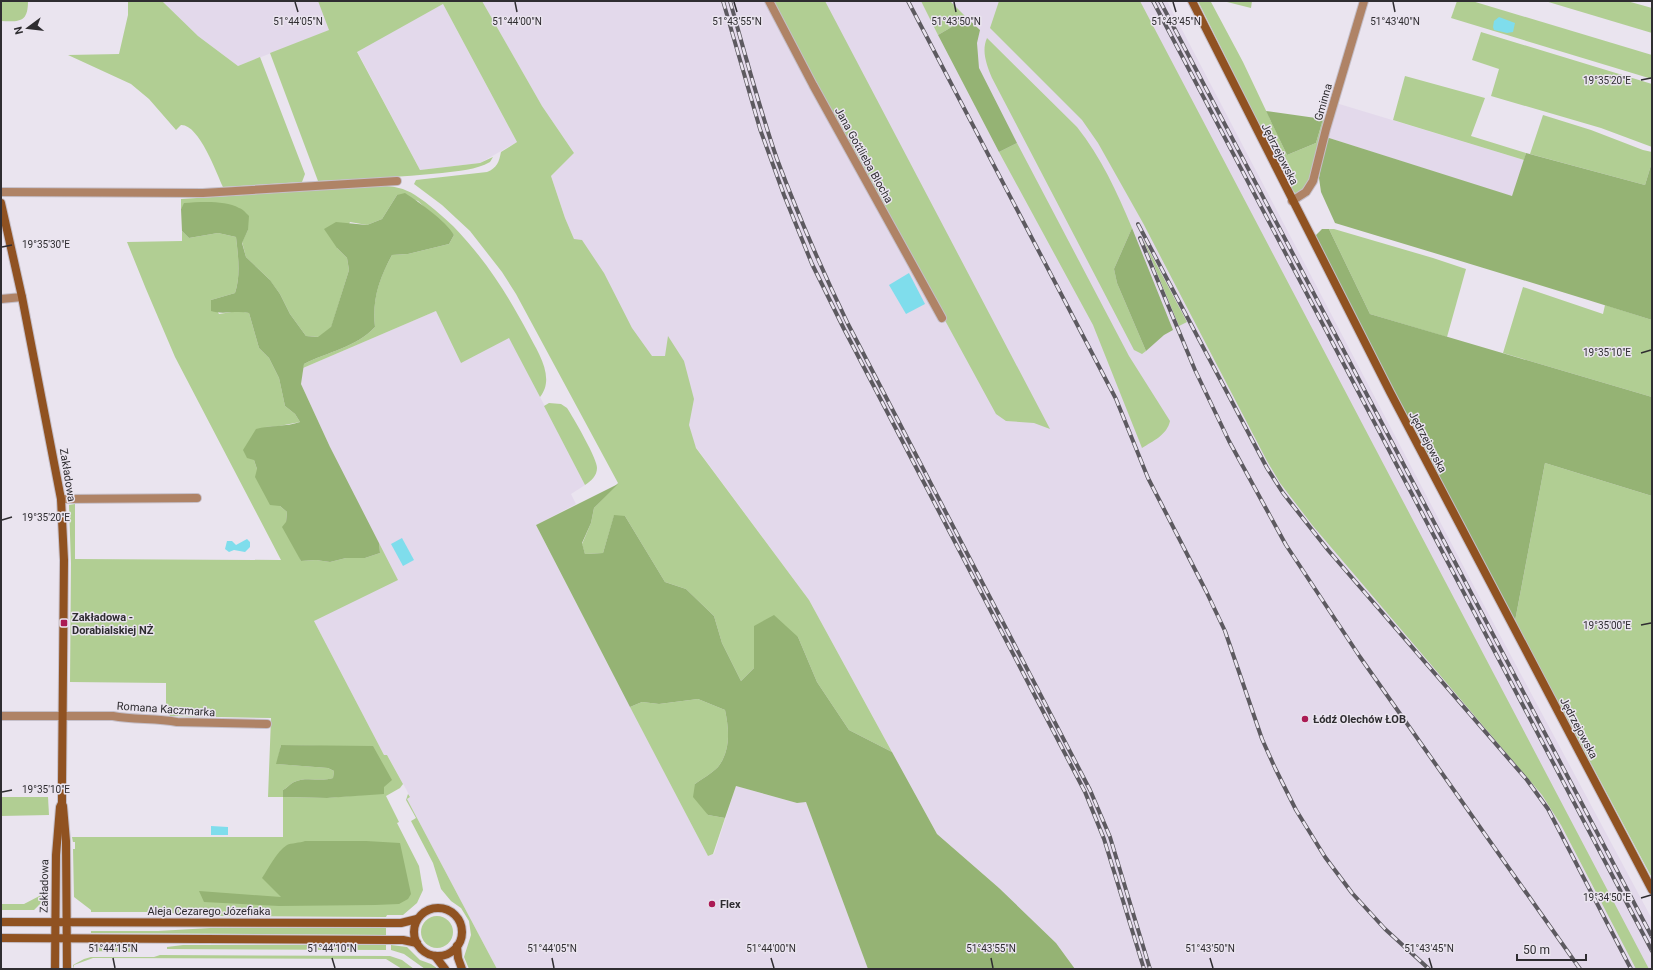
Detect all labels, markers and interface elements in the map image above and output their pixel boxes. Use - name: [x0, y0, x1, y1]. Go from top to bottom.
- north arrow: [8, 8, 48, 48]
- text: 51°44'05"N: [273, 16, 323, 27]
- text: 51°44'00"N: [492, 16, 542, 27]
- text: 51°43'55"N: [712, 16, 762, 27]
- text: 51°43'50"N: [931, 16, 981, 27]
- text: 51°43'45"N: [1151, 16, 1201, 27]
- text: 51°43'40"N: [1370, 16, 1420, 27]
- text: N: [11, 25, 26, 36]
- text: 19°35'20"E: [1583, 75, 1631, 86]
- street label: Gminna: [1312, 82, 1335, 122]
- street label: Jana Gottlieba Blocha: [832, 105, 895, 205]
- street label: Jędrzejowska: [1258, 121, 1301, 187]
- text: 19°35'30"E: [22, 239, 70, 250]
- text: 19°35'10"E: [1583, 347, 1631, 358]
- street label: Jędrzejowska: [1406, 409, 1449, 475]
- street label: Zakładowa: [57, 447, 78, 503]
- text: 19°35'20"E: [22, 512, 70, 523]
- place label: Zakładowa - Dorabialskiej NŻ: [72, 611, 154, 637]
- marker: Zakładowa - Dorabialskiej NŻ: [59, 618, 69, 628]
- text: 19°35'00"E: [1583, 620, 1631, 631]
- street label: Jędrzejowska: [1557, 695, 1600, 761]
- street label: Romana Kaczmarka: [116, 700, 216, 719]
- place label: Łódź Olechów ŁOB: [1313, 713, 1406, 726]
- marker: Łódź Olechów ŁOB: [1300, 714, 1310, 724]
- text: 19°35'10"E: [22, 784, 70, 795]
- street label: Zakładowa: [38, 859, 51, 913]
- text: 19°34'50"E: [1583, 892, 1631, 903]
- place label: Flex: [720, 898, 741, 911]
- marker: Flex: [707, 899, 717, 909]
- street label: Aleja Cezarego Józefiaka: [147, 905, 271, 918]
- scale bar: [1517, 936, 1586, 962]
- text: 51°44'15"N: [88, 943, 138, 954]
- text: 51°44'10"N: [307, 943, 357, 954]
- text: 51°44'05"N: [527, 943, 577, 954]
- text: 51°44'00"N: [746, 943, 796, 954]
- text: 51°43'55"N: [966, 943, 1016, 954]
- text: 51°43'50"N: [1185, 943, 1235, 954]
- text: 51°43'45"N: [1404, 943, 1454, 954]
- text: 50 m: [1523, 943, 1550, 957]

